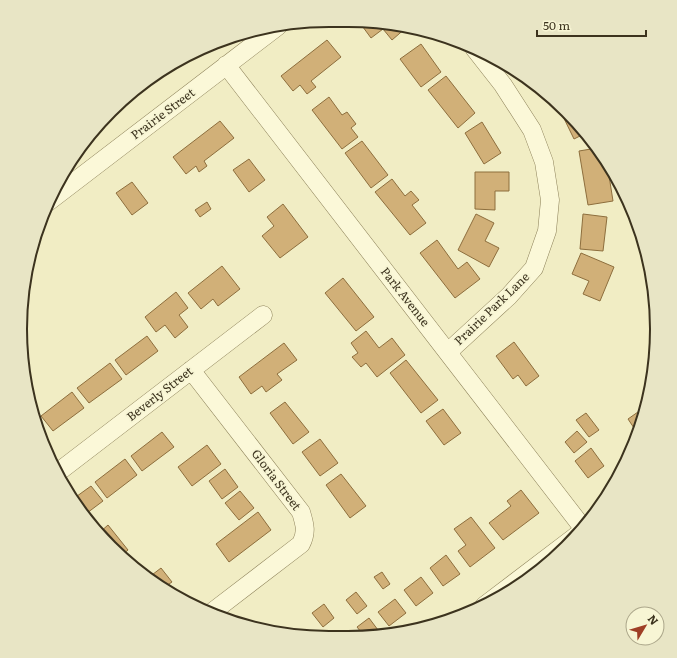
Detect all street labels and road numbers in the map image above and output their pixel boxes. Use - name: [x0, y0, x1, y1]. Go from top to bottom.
- street label: Prairie Street: [127, 83, 198, 143]
- street label: Park Avenue: [377, 263, 435, 330]
- street label: Prairie Park Lane: [450, 268, 533, 349]
- street label: Beverly Street: [122, 362, 196, 425]
- street label: Gloria Street: [248, 445, 306, 514]

